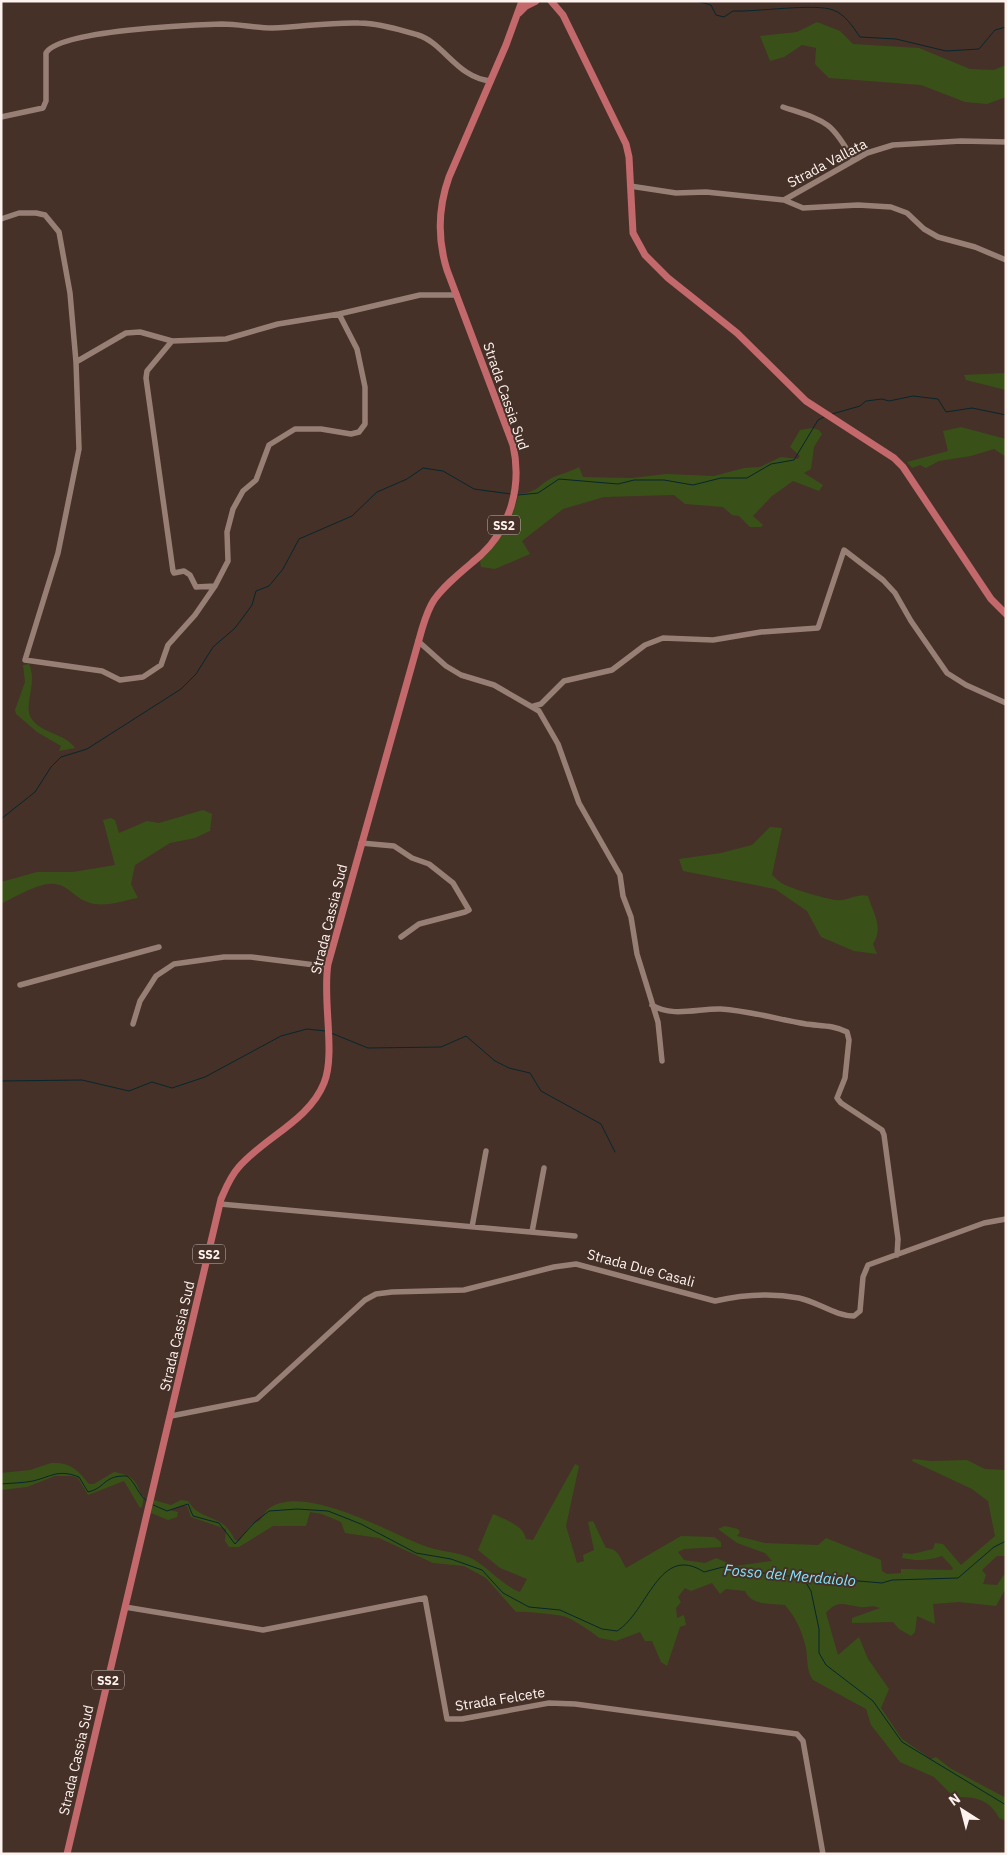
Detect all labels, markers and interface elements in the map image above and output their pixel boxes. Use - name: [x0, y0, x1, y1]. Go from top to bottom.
- street label: Strada Vallata: [784, 134, 870, 191]
- street label: Strada Cassia Sud: [479, 340, 533, 452]
- road number: SS2: [488, 516, 520, 534]
- street label: Strada Cassia Sud: [307, 862, 351, 976]
- road number: SS2: [193, 1244, 225, 1264]
- street label: Strada Due Casali: [585, 1245, 697, 1291]
- street label: Strada Cassia Sud: [156, 1279, 198, 1393]
- water label: Fosso del Merdaiolo: [723, 1560, 857, 1590]
- road number: SS2: [92, 1670, 124, 1690]
- street label: Strada Felcete: [454, 1683, 546, 1715]
- street label: Strada Cassia Sud: [55, 1703, 97, 1817]
- north arrow: [937, 1785, 987, 1835]
- text: N: [945, 1789, 964, 1810]

